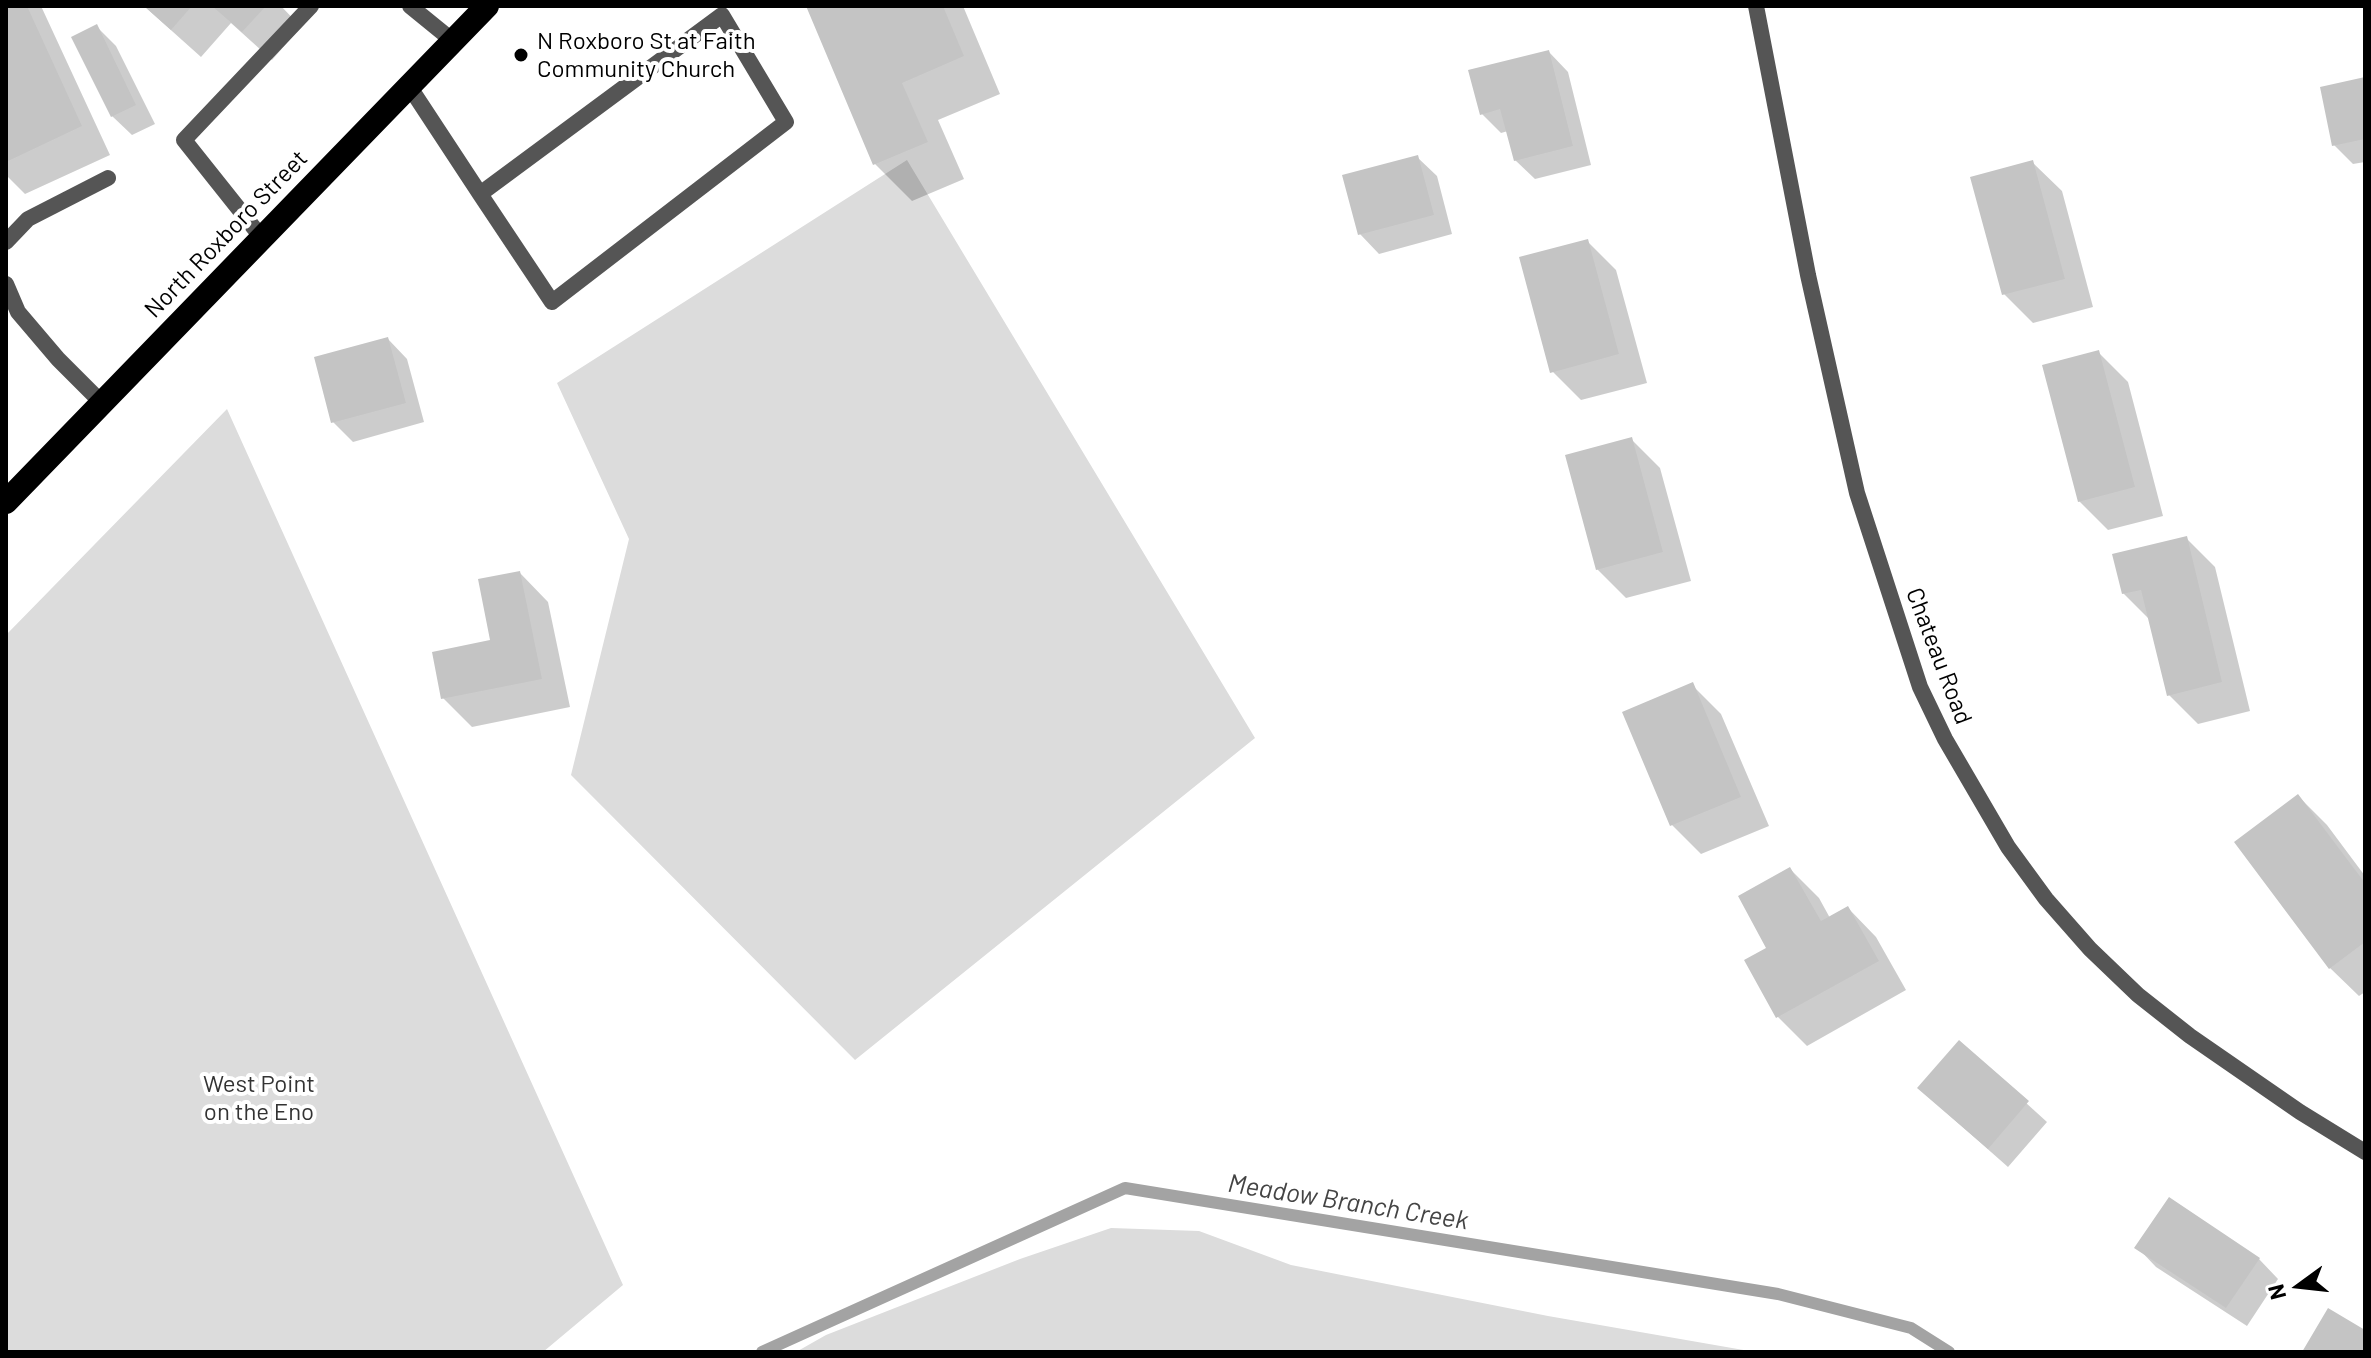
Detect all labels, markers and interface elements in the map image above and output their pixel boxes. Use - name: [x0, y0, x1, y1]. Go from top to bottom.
- place label: N Roxboro St at Faith Community Church: [537, 27, 756, 83]
- marker: N Roxboro St at Faith Community Church: [512, 46, 530, 64]
- street label: North Roxboro Street: [139, 144, 313, 324]
- street label: Chateau Road: [1900, 584, 1978, 728]
- park label: West Point on the Eno: [203, 1070, 315, 1126]
- water label: Meadow Branch Creek: [1226, 1168, 1470, 1236]
- north arrow: [2259, 1246, 2339, 1326]
- text: N: [2261, 1282, 2290, 1303]

